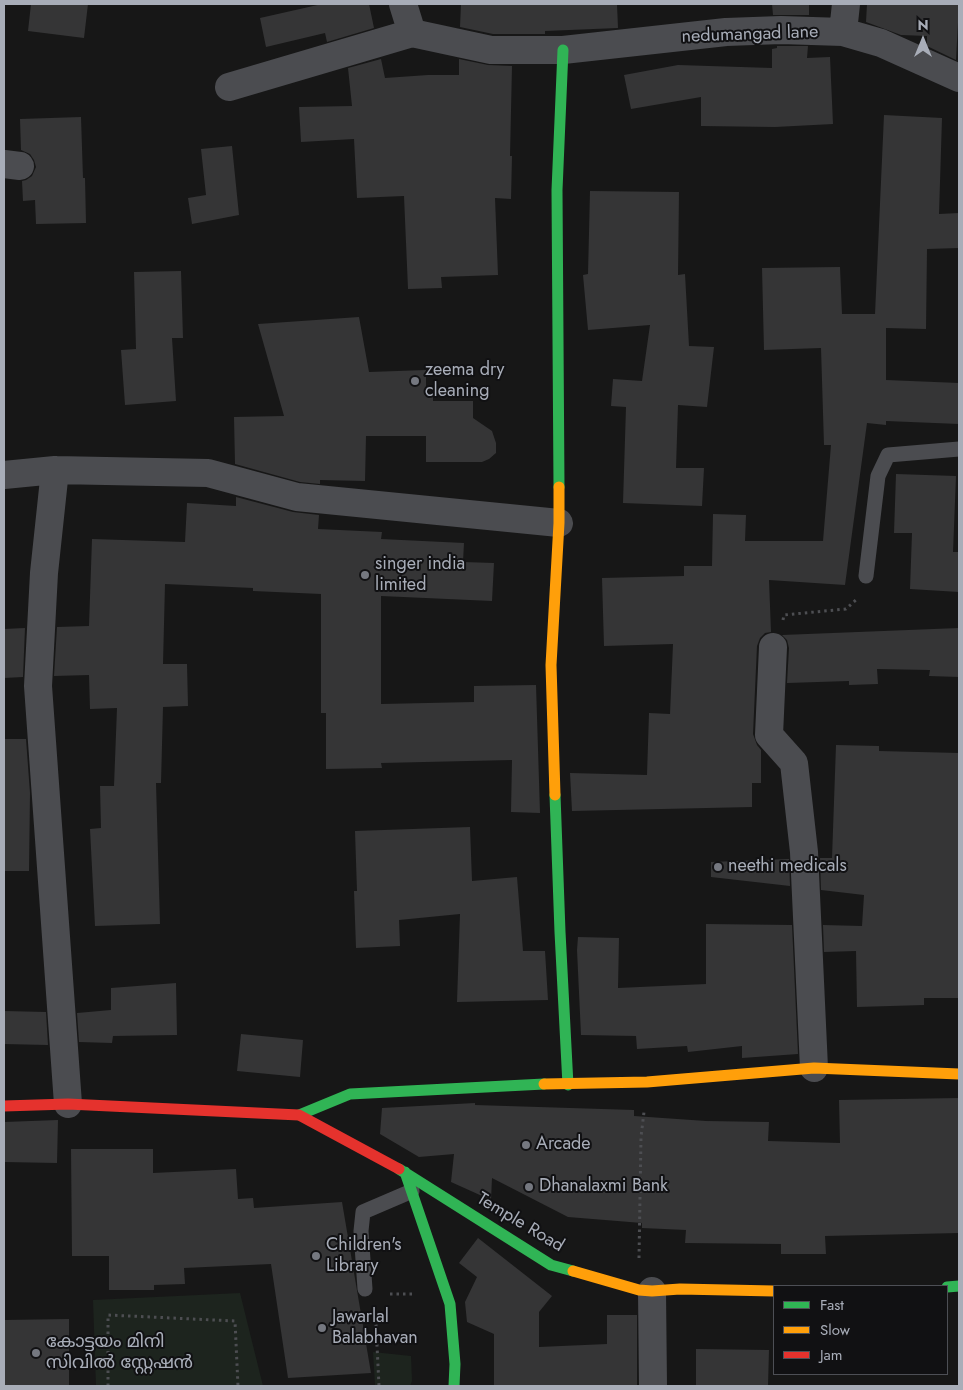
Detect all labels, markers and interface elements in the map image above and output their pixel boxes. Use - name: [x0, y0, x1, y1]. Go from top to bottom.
- north arrow: [898, 15, 948, 65]
- text: N: [917, 15, 929, 35]
- street label: nedumangad lane: [681, 22, 819, 48]
- place label: zeema dry cleaning: [425, 360, 505, 402]
- marker: zeema dry cleaning: [409, 375, 421, 387]
- place label: singer india limited: [375, 554, 465, 596]
- marker: singer india limited: [359, 569, 371, 581]
- place label: neethi medicals: [728, 856, 847, 878]
- marker: neethi medicals: [712, 861, 724, 873]
- place label: Arcade: [536, 1134, 591, 1156]
- marker: Arcade: [520, 1139, 532, 1151]
- place label: Dhanalaxmi Bank: [539, 1176, 668, 1198]
- marker: Dhanalaxmi Bank: [523, 1181, 535, 1193]
- street label: Temple Road: [473, 1189, 567, 1257]
- place label: Children's Library: [326, 1235, 402, 1278]
- marker: Children's Library: [310, 1250, 322, 1262]
- legend: [773, 1285, 948, 1375]
- text: Fast: [820, 1294, 844, 1316]
- place label: Jawarlal Balabhavan: [332, 1307, 418, 1350]
- text: Slow: [820, 1319, 850, 1341]
- marker: Jawarlal Balabhavan: [316, 1322, 328, 1334]
- place label: കോട്ടയം മിനി സിവിൽ സ്റ്റേഷൻ: [46, 1332, 193, 1375]
- text: Jam: [820, 1344, 843, 1366]
- marker: കോട്ടയം മിനി സിവിൽ സ്റ്റേഷൻ: [30, 1347, 42, 1359]

